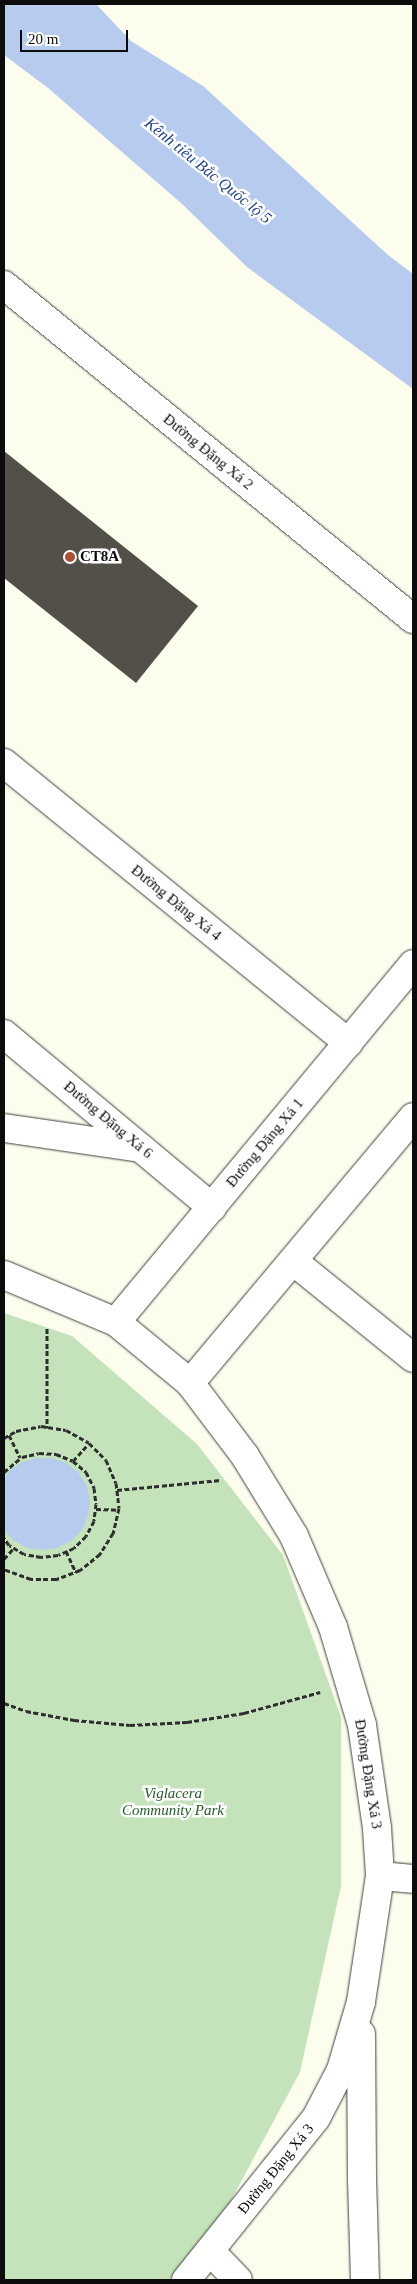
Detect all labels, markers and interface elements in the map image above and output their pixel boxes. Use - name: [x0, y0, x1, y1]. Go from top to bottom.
- scale bar: [22, 20, 130, 52]
- text: 20 m: [28, 31, 58, 47]
- water label: Kênh tiêu Bắc Quốc lộ 5: [141, 114, 275, 228]
- street label: Đường Đặng Xá 2: [159, 410, 257, 494]
- place label: CT8A: [80, 548, 119, 566]
- marker: CT8A: [64, 551, 76, 563]
- street label: Đường Đặng Xá 4: [127, 861, 225, 945]
- street label: Đường Đặng Xá 6: [60, 1078, 156, 1162]
- street label: Đường Đặng Xá 1: [223, 1095, 307, 1191]
- street label: Đường Đặng Xá 3: [350, 1718, 386, 1830]
- park label: Viglacera Community Park: [122, 1784, 224, 1819]
- street label: Đường Đặng Xá 3: [234, 2120, 318, 2218]

